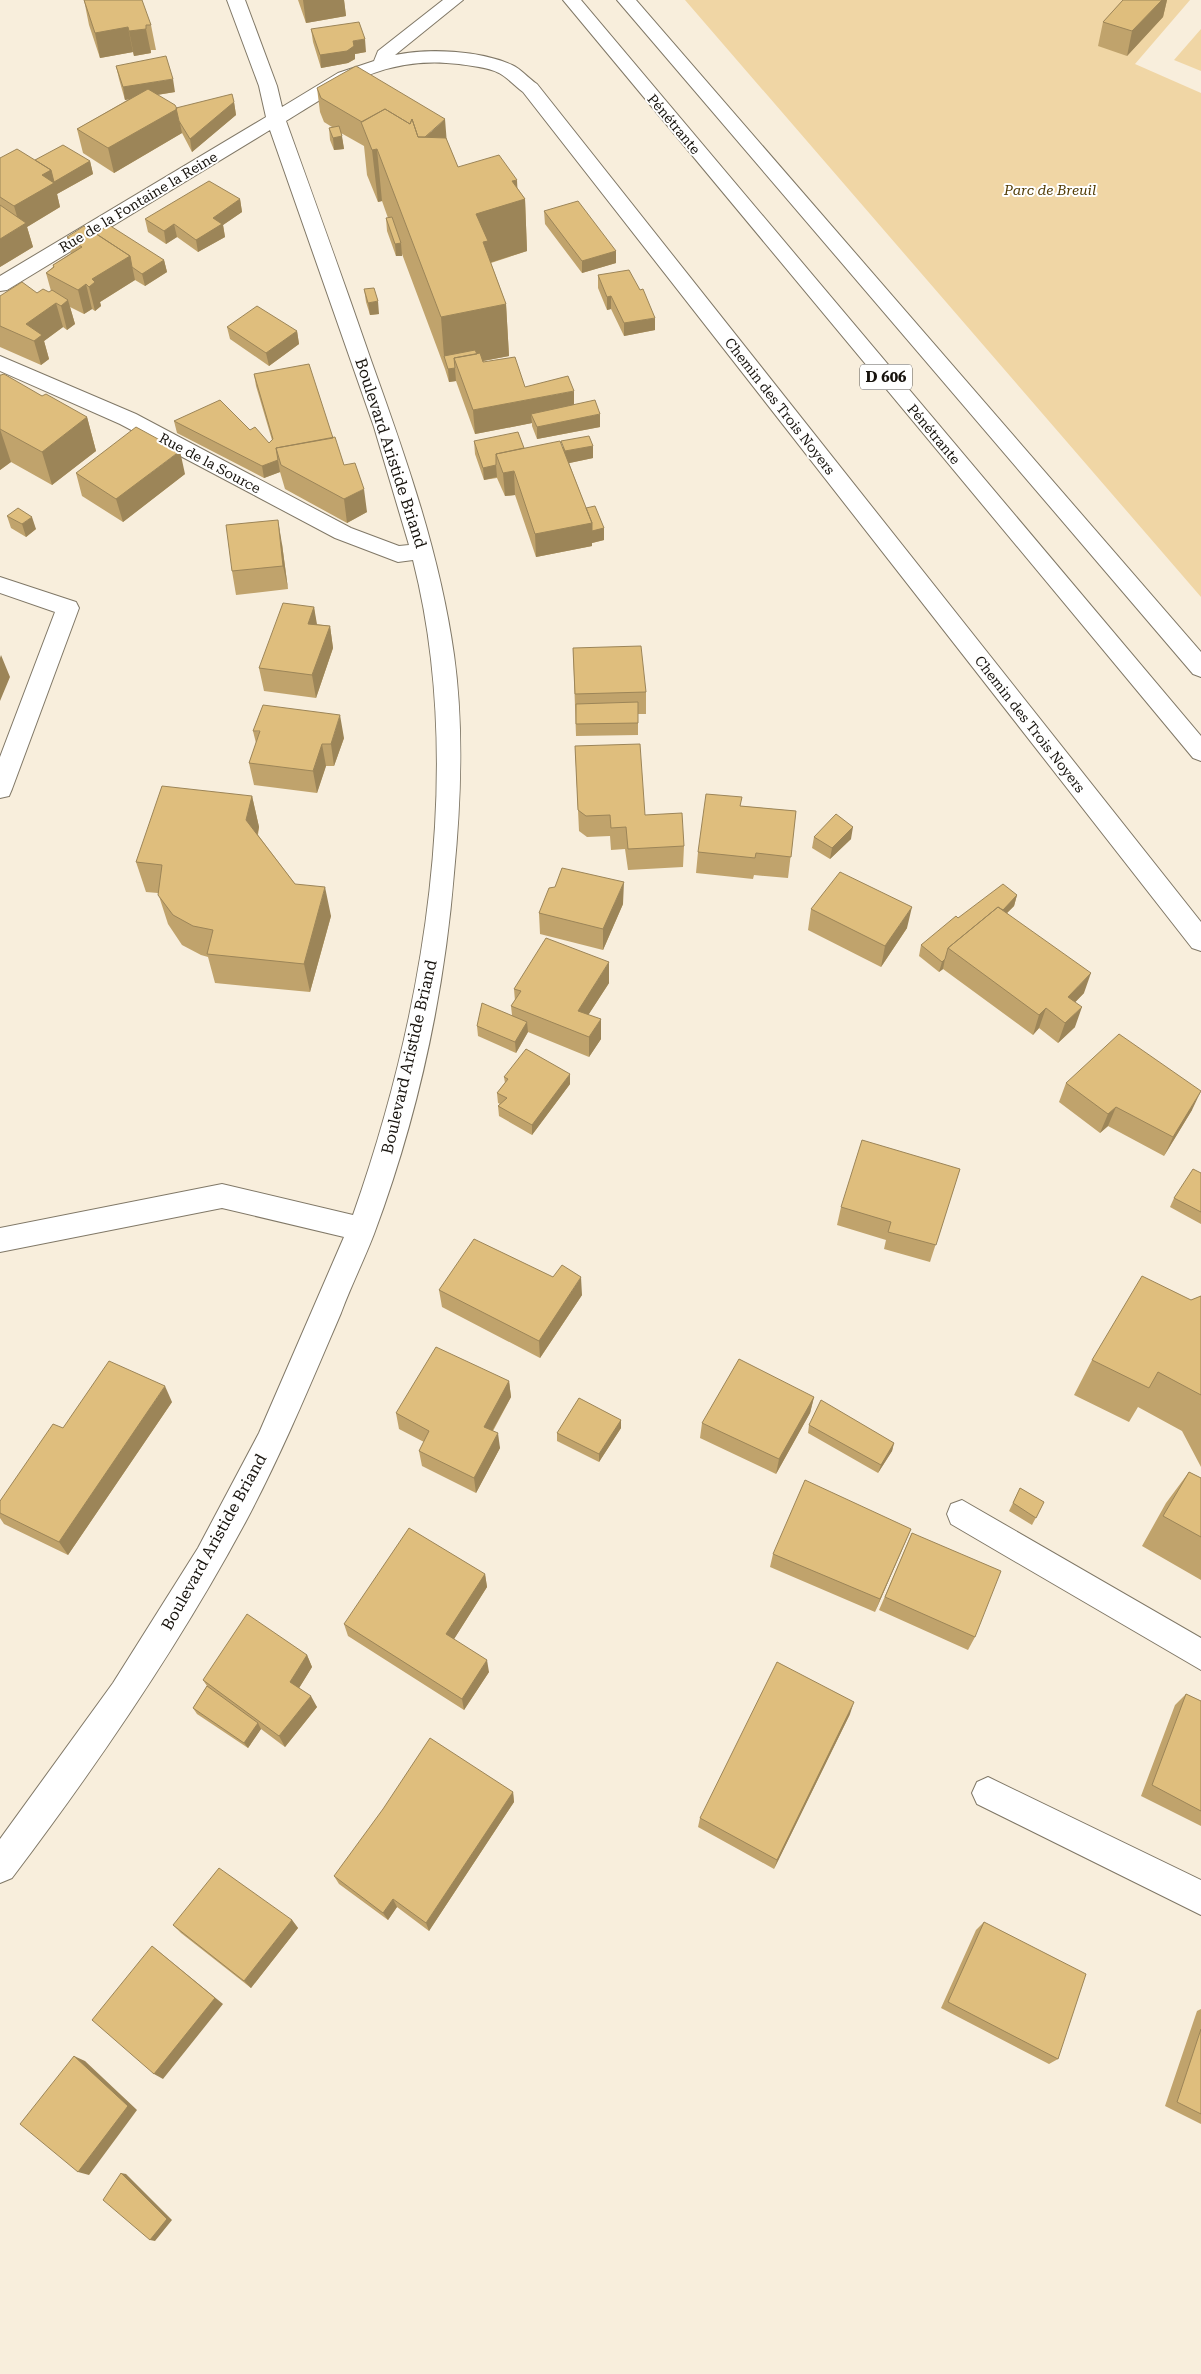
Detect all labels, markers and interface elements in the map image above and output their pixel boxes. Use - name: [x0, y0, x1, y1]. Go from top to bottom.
- street label: Pénétrante: [644, 91, 704, 157]
- street label: Rue de la Fontaine la Reine: [56, 148, 220, 256]
- park label: Parc de Breuil: [1003, 182, 1096, 198]
- street label: Chemin des Trois Noyers: [722, 334, 839, 478]
- street label: Boulevard Aristide Briand: [351, 356, 431, 550]
- road number: D 606: [860, 364, 912, 390]
- street label: Pénétrante: [904, 401, 964, 467]
- street label: Rue de la Source: [157, 430, 264, 497]
- street label: Chemin des Trois Noyers: [972, 652, 1089, 796]
- street label: Boulevard Aristide Briand: [377, 958, 441, 1156]
- street label: Boulevard Aristide Briand: [157, 1450, 271, 1634]

